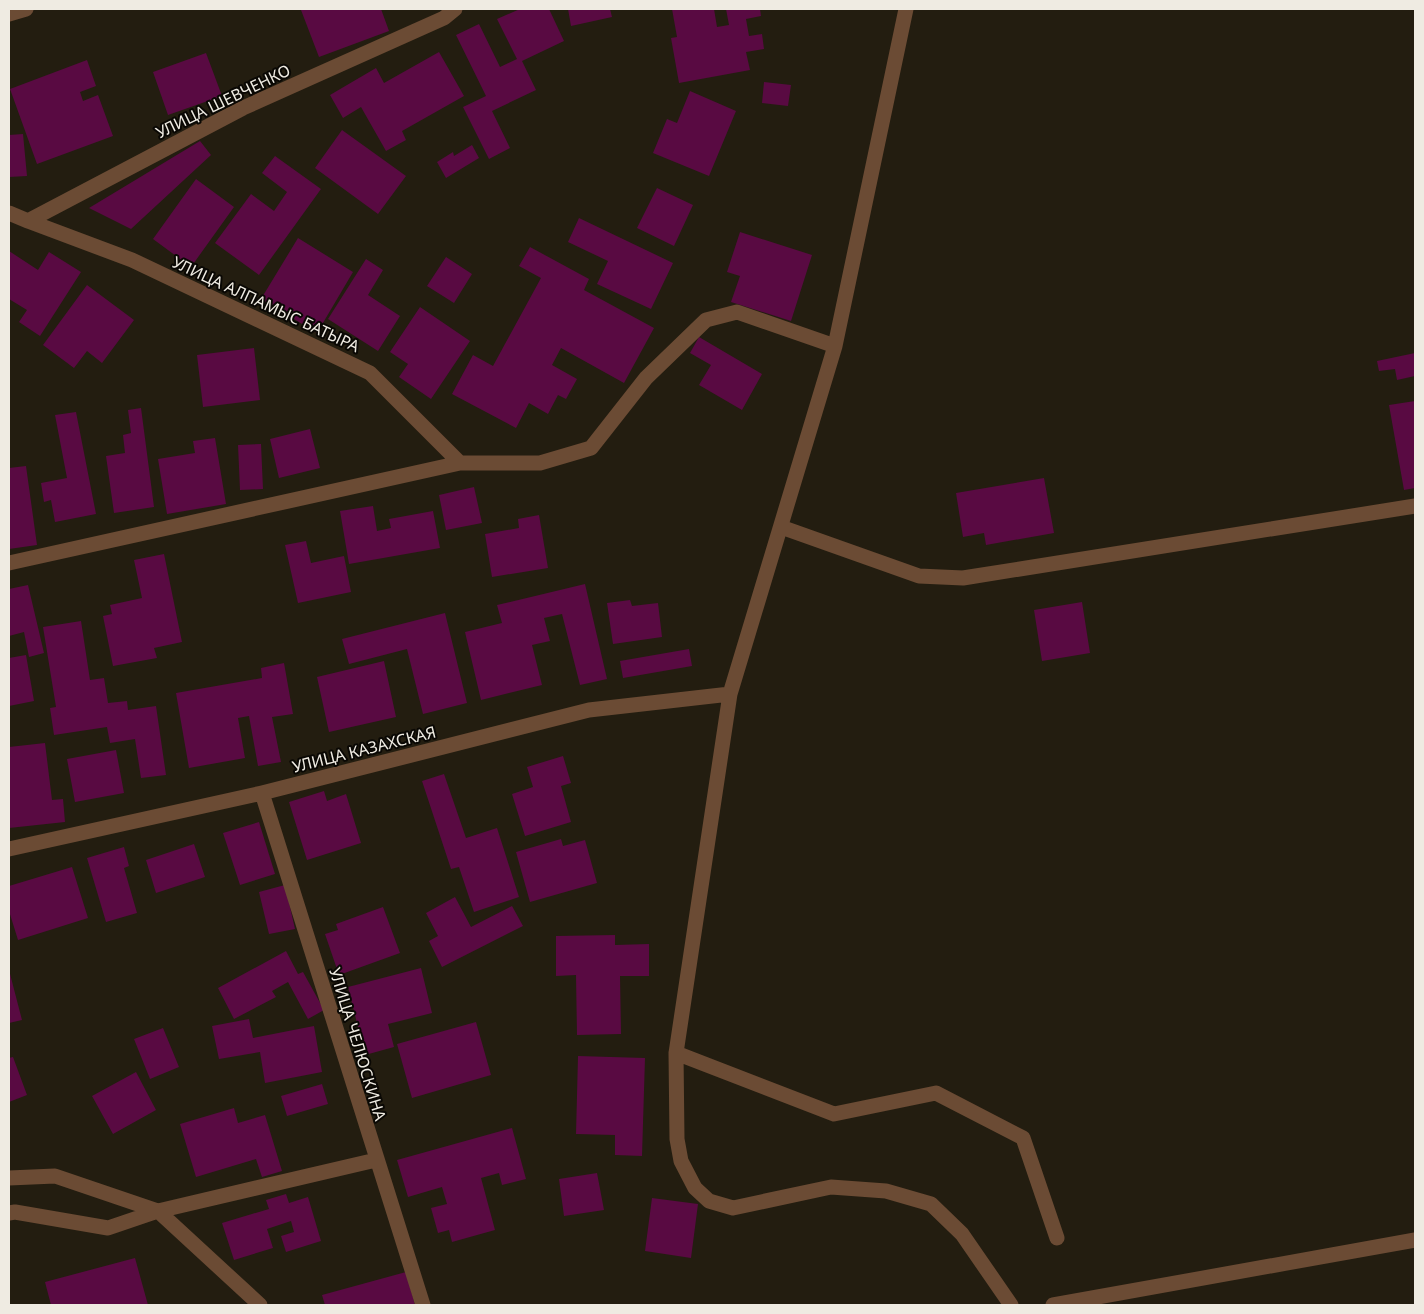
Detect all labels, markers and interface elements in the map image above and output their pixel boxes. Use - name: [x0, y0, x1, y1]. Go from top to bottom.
- street label: УЛИЦА ШЕВЧЕНКО: [152, 59, 294, 143]
- street label: УЛИЦА АЛПАМЫС БАТЫРА: [169, 251, 364, 357]
- street label: УЛИЦА КАЗАХСКАЯ: [290, 721, 438, 777]
- street label: УЛИЦА ЧЕЛЮСКИНА: [324, 965, 392, 1124]

